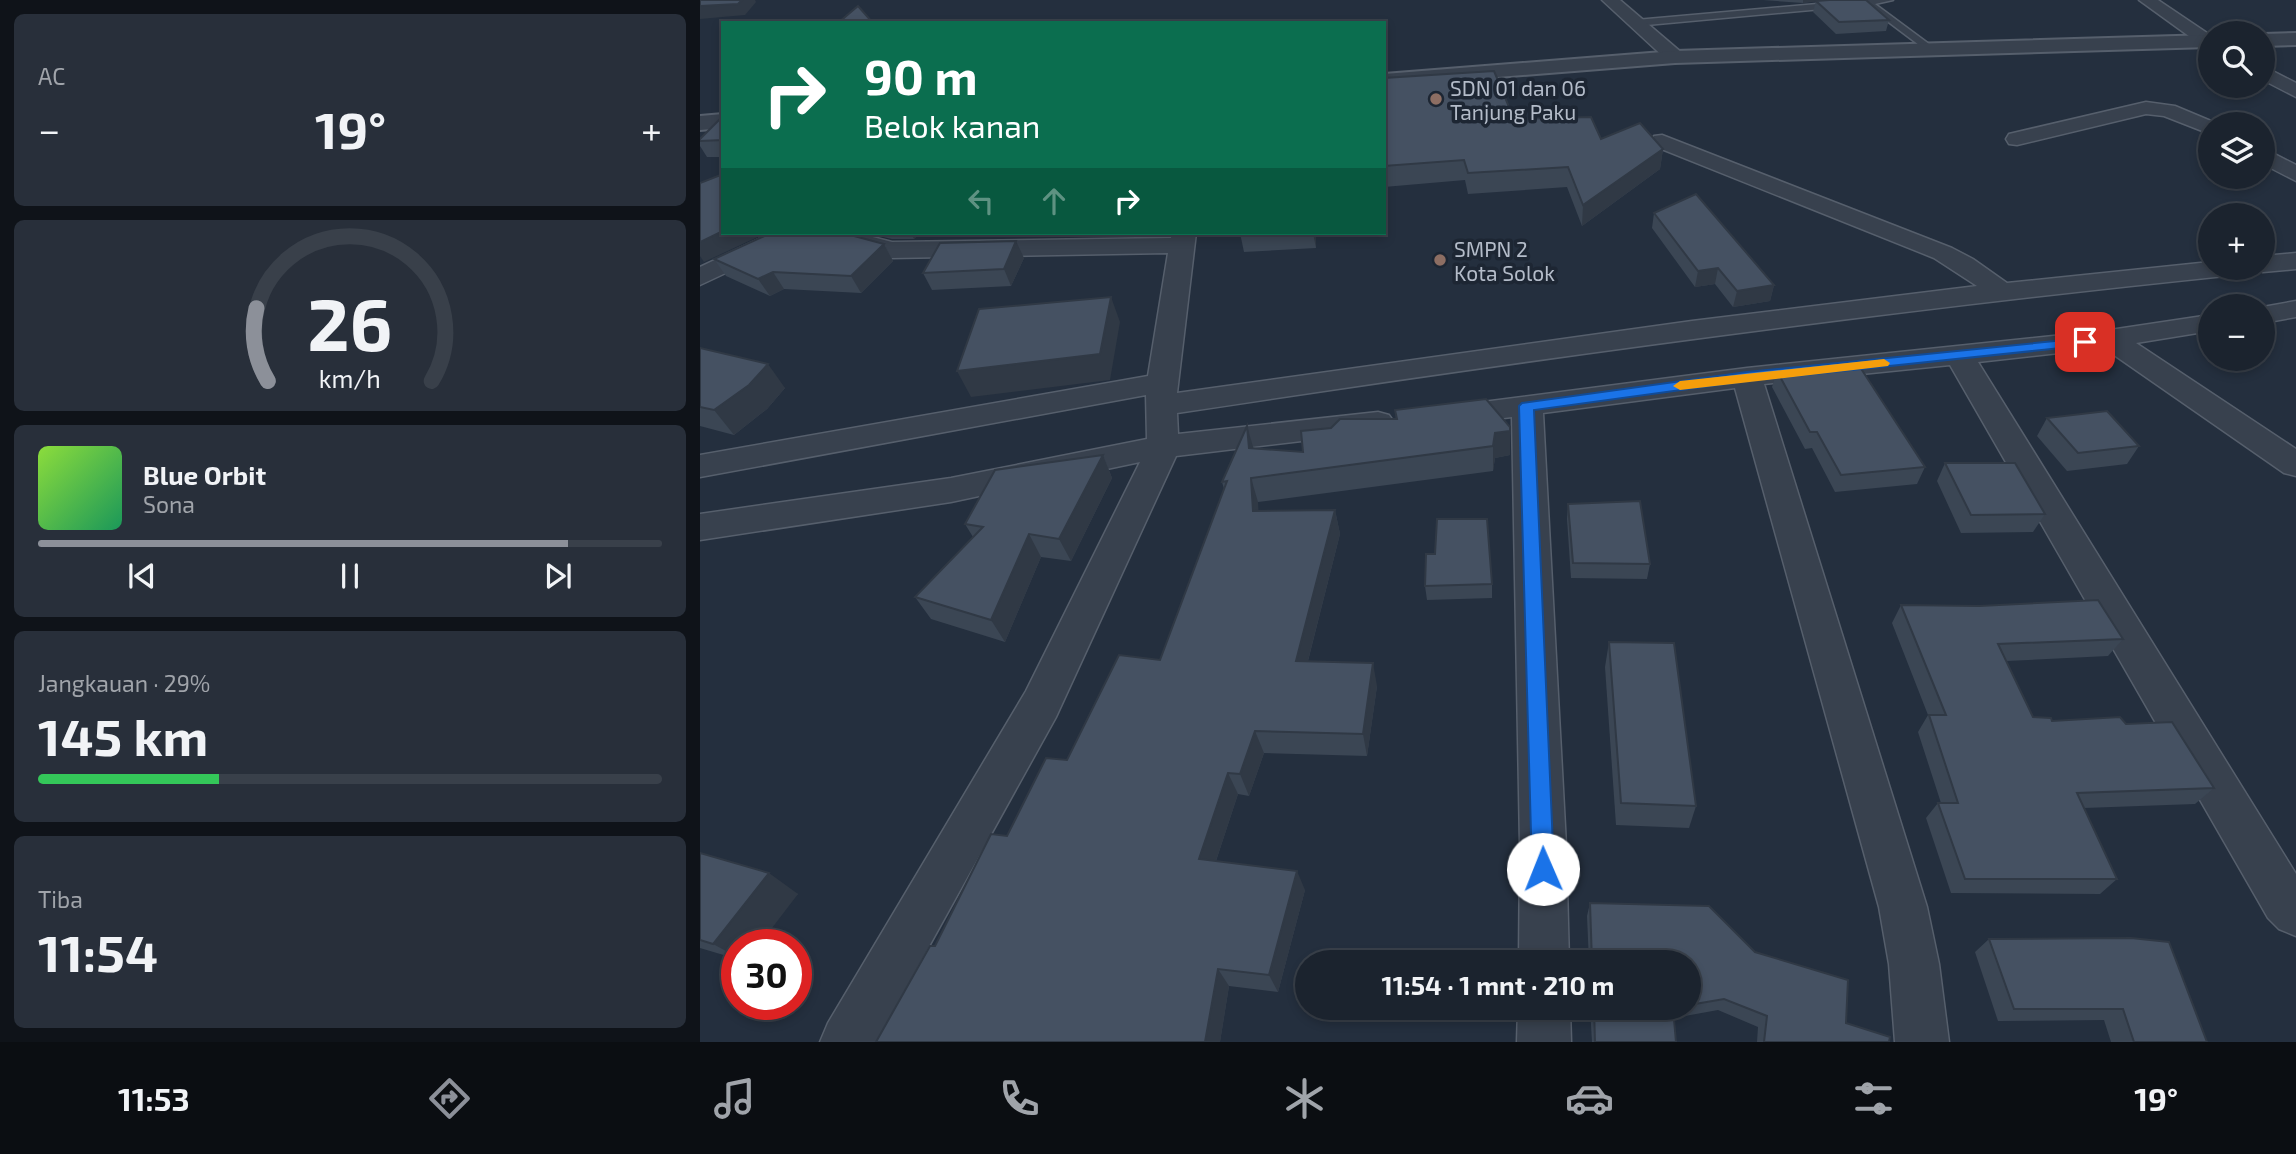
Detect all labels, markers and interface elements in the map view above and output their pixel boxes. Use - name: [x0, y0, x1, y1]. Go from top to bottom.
- map controls: [2198, 21, 2275, 371]
- button: search: [2198, 21, 2275, 98]
- text: 90 m: [864, 46, 978, 105]
- icon: right: [749, 49, 840, 140]
- text: AC: [38, 62, 65, 90]
- place label: SDN 01 dan 06 Tanjung Paku: [1450, 75, 1586, 125]
- marker: SDN 01 dan 06 Tanjung Paku: [1428, 91, 1444, 107]
- text: 19°: [315, 97, 386, 159]
- text: −: [38, 106, 60, 152]
- text: +: [641, 106, 662, 152]
- text: Belok kanan: [864, 106, 1040, 144]
- button: layers: [2198, 112, 2275, 189]
- icon: left: [962, 182, 1000, 220]
- icon: ahead: [1035, 182, 1073, 220]
- icon: right: [1108, 182, 1146, 220]
- button: +: [2198, 203, 2275, 280]
- place label: SMPN 2 Kota Solok: [1454, 236, 1555, 285]
- marker: SMPN 2 Kota Solok: [1432, 252, 1448, 268]
- text: 26: [307, 279, 393, 367]
- button: −: [2198, 294, 2275, 371]
- pin: [2055, 312, 2115, 372]
- icon: arrive: [2066, 323, 2104, 361]
- text: km/h: [319, 363, 381, 393]
- text: Blue Orbit: [143, 459, 266, 490]
- text: Sona: [143, 490, 195, 518]
- icon: previous: [123, 557, 161, 595]
- icon: pause: [331, 557, 369, 595]
- icon: next: [539, 557, 577, 595]
- text: Jangkauan · 29%: [38, 669, 210, 697]
- text: 145 km: [38, 704, 208, 766]
- position arrow: [1506, 832, 1580, 906]
- text: Tiba: [38, 885, 83, 913]
- text: 11:54: [38, 920, 158, 982]
- speed limit sign: 30: [721, 929, 812, 1020]
- text: 11:54 · 1 mnt · 210 m: [1382, 969, 1614, 1000]
- icon: directions: [425, 1074, 474, 1123]
- icon: music: [710, 1074, 759, 1123]
- icon: phone: [995, 1074, 1044, 1123]
- icon: climate: [1280, 1074, 1329, 1123]
- icon: car: [1565, 1074, 1614, 1123]
- icon: filters: [1849, 1074, 1898, 1123]
- text: 11:53: [118, 1079, 190, 1117]
- text: 19°: [2134, 1079, 2178, 1117]

